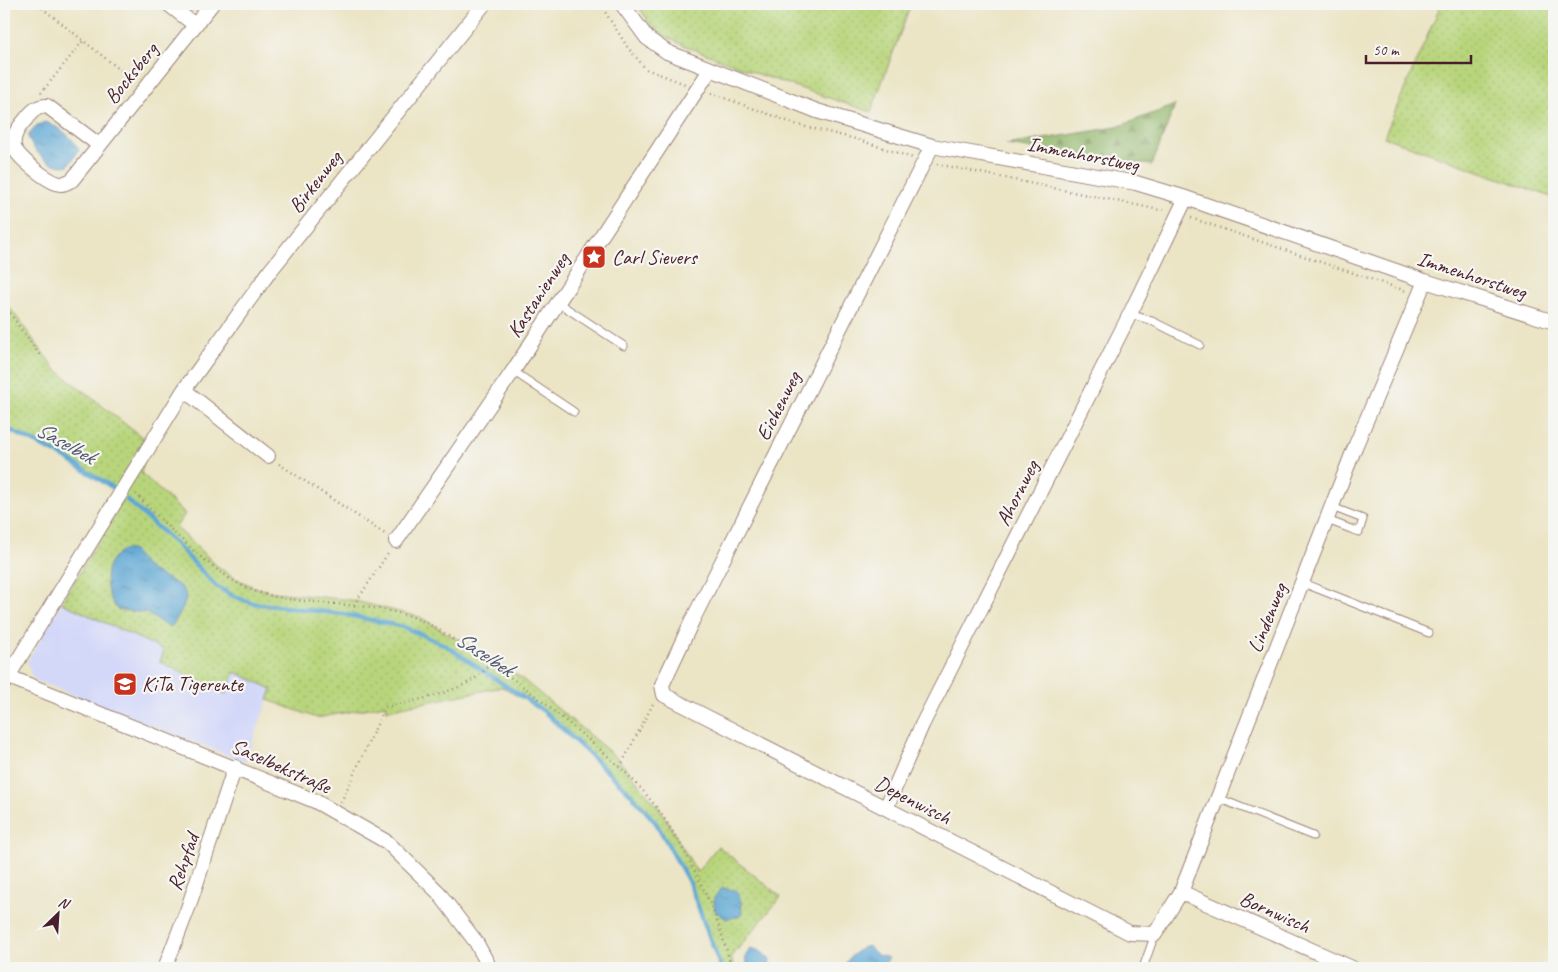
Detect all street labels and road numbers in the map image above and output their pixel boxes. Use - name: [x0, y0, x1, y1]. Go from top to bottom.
- street label: Bocksberg: [98, 36, 165, 109]
- street label: Immenhorstweg: [1025, 130, 1143, 178]
- street label: Birkenweg: [283, 145, 348, 218]
- street label: Immenhorstweg: [1414, 245, 1531, 305]
- street label: Kastanienweg: [501, 246, 576, 342]
- street label: Eichenweg: [750, 366, 807, 445]
- street label: Ahornweg: [990, 455, 1045, 530]
- street label: Lindenweg: [1241, 578, 1293, 656]
- street label: Saselbekstraße: [227, 733, 337, 800]
- street label: Depenwisch: [870, 770, 956, 830]
- street label: Rehpfad: [161, 827, 206, 894]
- street label: Bornwisch: [1236, 885, 1315, 939]

